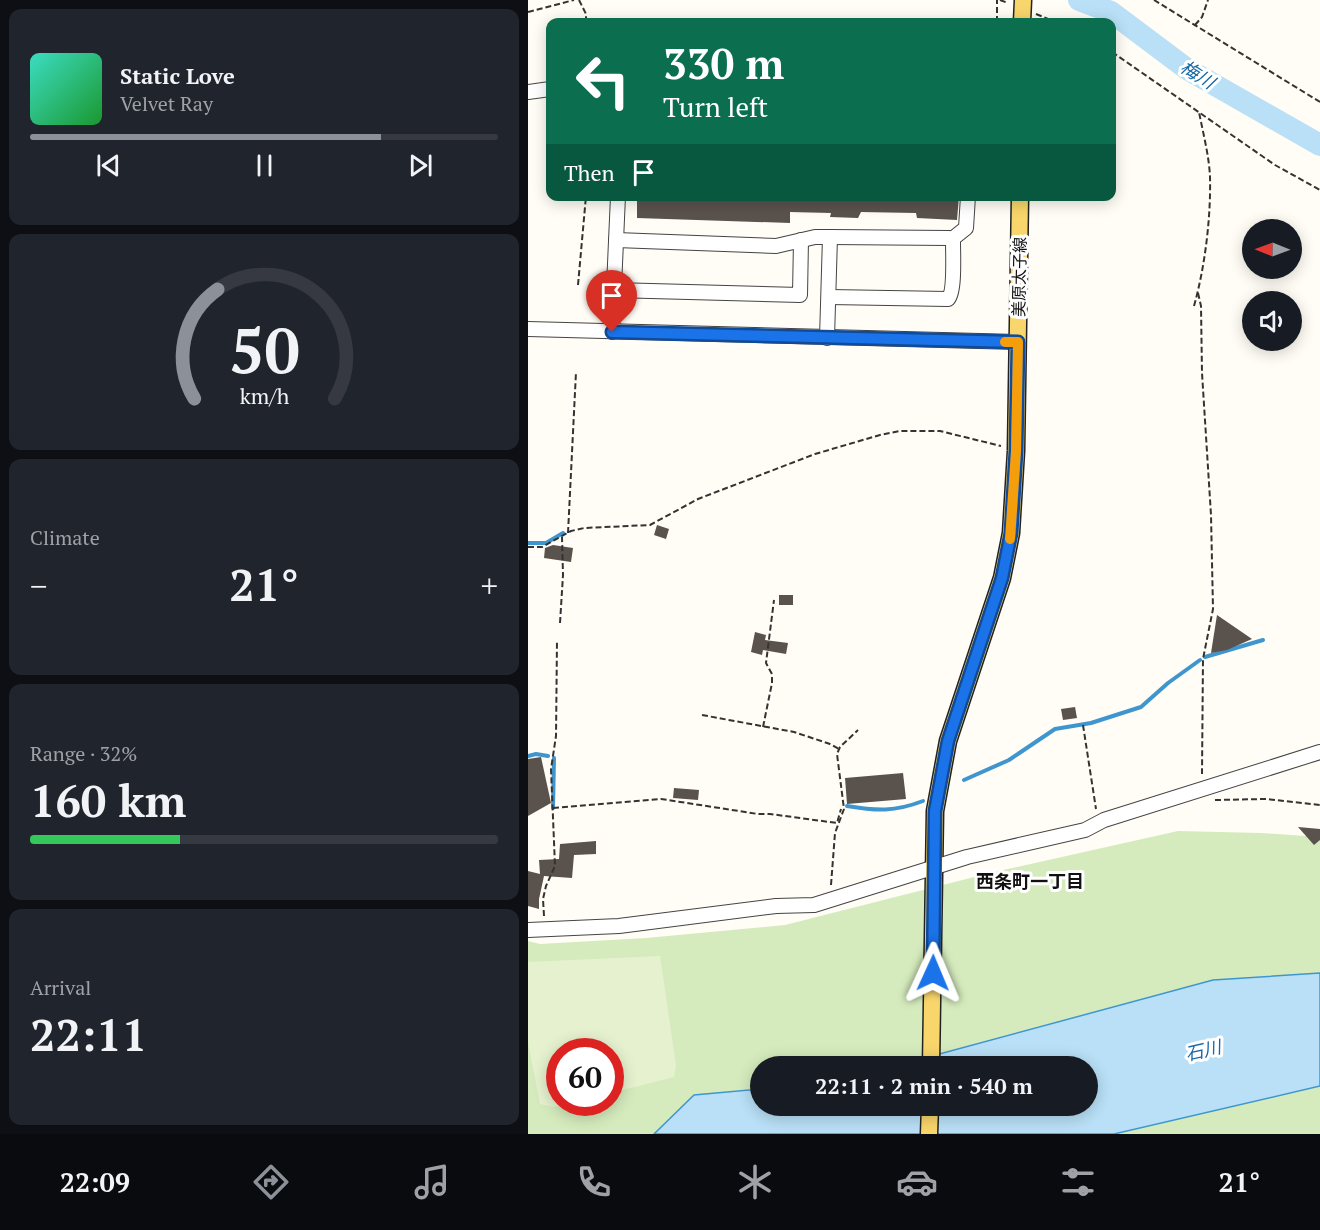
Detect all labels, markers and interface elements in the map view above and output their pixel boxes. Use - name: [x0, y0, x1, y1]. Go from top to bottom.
- text: 330 m: [663, 35, 784, 91]
- icon: left: [564, 42, 642, 120]
- water label: 梅川: [1176, 54, 1221, 95]
- text: Static Love: [120, 61, 235, 90]
- text: Turn left: [663, 89, 768, 125]
- text: Velvet Ray: [120, 90, 213, 117]
- icon: previous: [92, 149, 125, 182]
- icon: pause: [248, 149, 281, 182]
- icon: next: [404, 149, 437, 182]
- icon: arrive: [627, 156, 660, 189]
- text: Then: [564, 158, 615, 187]
- north arrow: [1242, 219, 1302, 279]
- map controls: [1242, 219, 1302, 351]
- street label: 美原太子線: [1007, 237, 1031, 317]
- pin: [586, 270, 637, 332]
- icon: arrive: [595, 279, 628, 312]
- button: sound: [1242, 291, 1302, 351]
- text: 50: [229, 308, 299, 391]
- text: km/h: [239, 382, 289, 410]
- text: Climate: [30, 524, 100, 551]
- text: 21°: [229, 554, 299, 614]
- text: −: [30, 564, 48, 607]
- text: +: [480, 564, 498, 607]
- text: Range · 32%: [30, 740, 137, 767]
- text: 160 km: [30, 770, 186, 830]
- district label: 西条町一丁目: [976, 869, 1084, 893]
- position arrow: [901, 941, 965, 1005]
- text: Arrival: [30, 974, 91, 1001]
- text: 22:11: [30, 1004, 147, 1064]
- water label: 石川: [1183, 1034, 1225, 1066]
- speed limit sign: 60: [546, 1038, 624, 1116]
- text: 22:11 · 2 min · 540 m: [815, 1071, 1033, 1100]
- icon: directions: [250, 1161, 292, 1203]
- icon: music: [411, 1161, 453, 1203]
- icon: phone: [573, 1161, 615, 1203]
- icon: climate: [734, 1161, 776, 1203]
- icon: car: [896, 1161, 938, 1203]
- icon: filters: [1057, 1161, 1099, 1203]
- text: 22:09: [60, 1164, 130, 1200]
- text: 21°: [1219, 1164, 1260, 1200]

